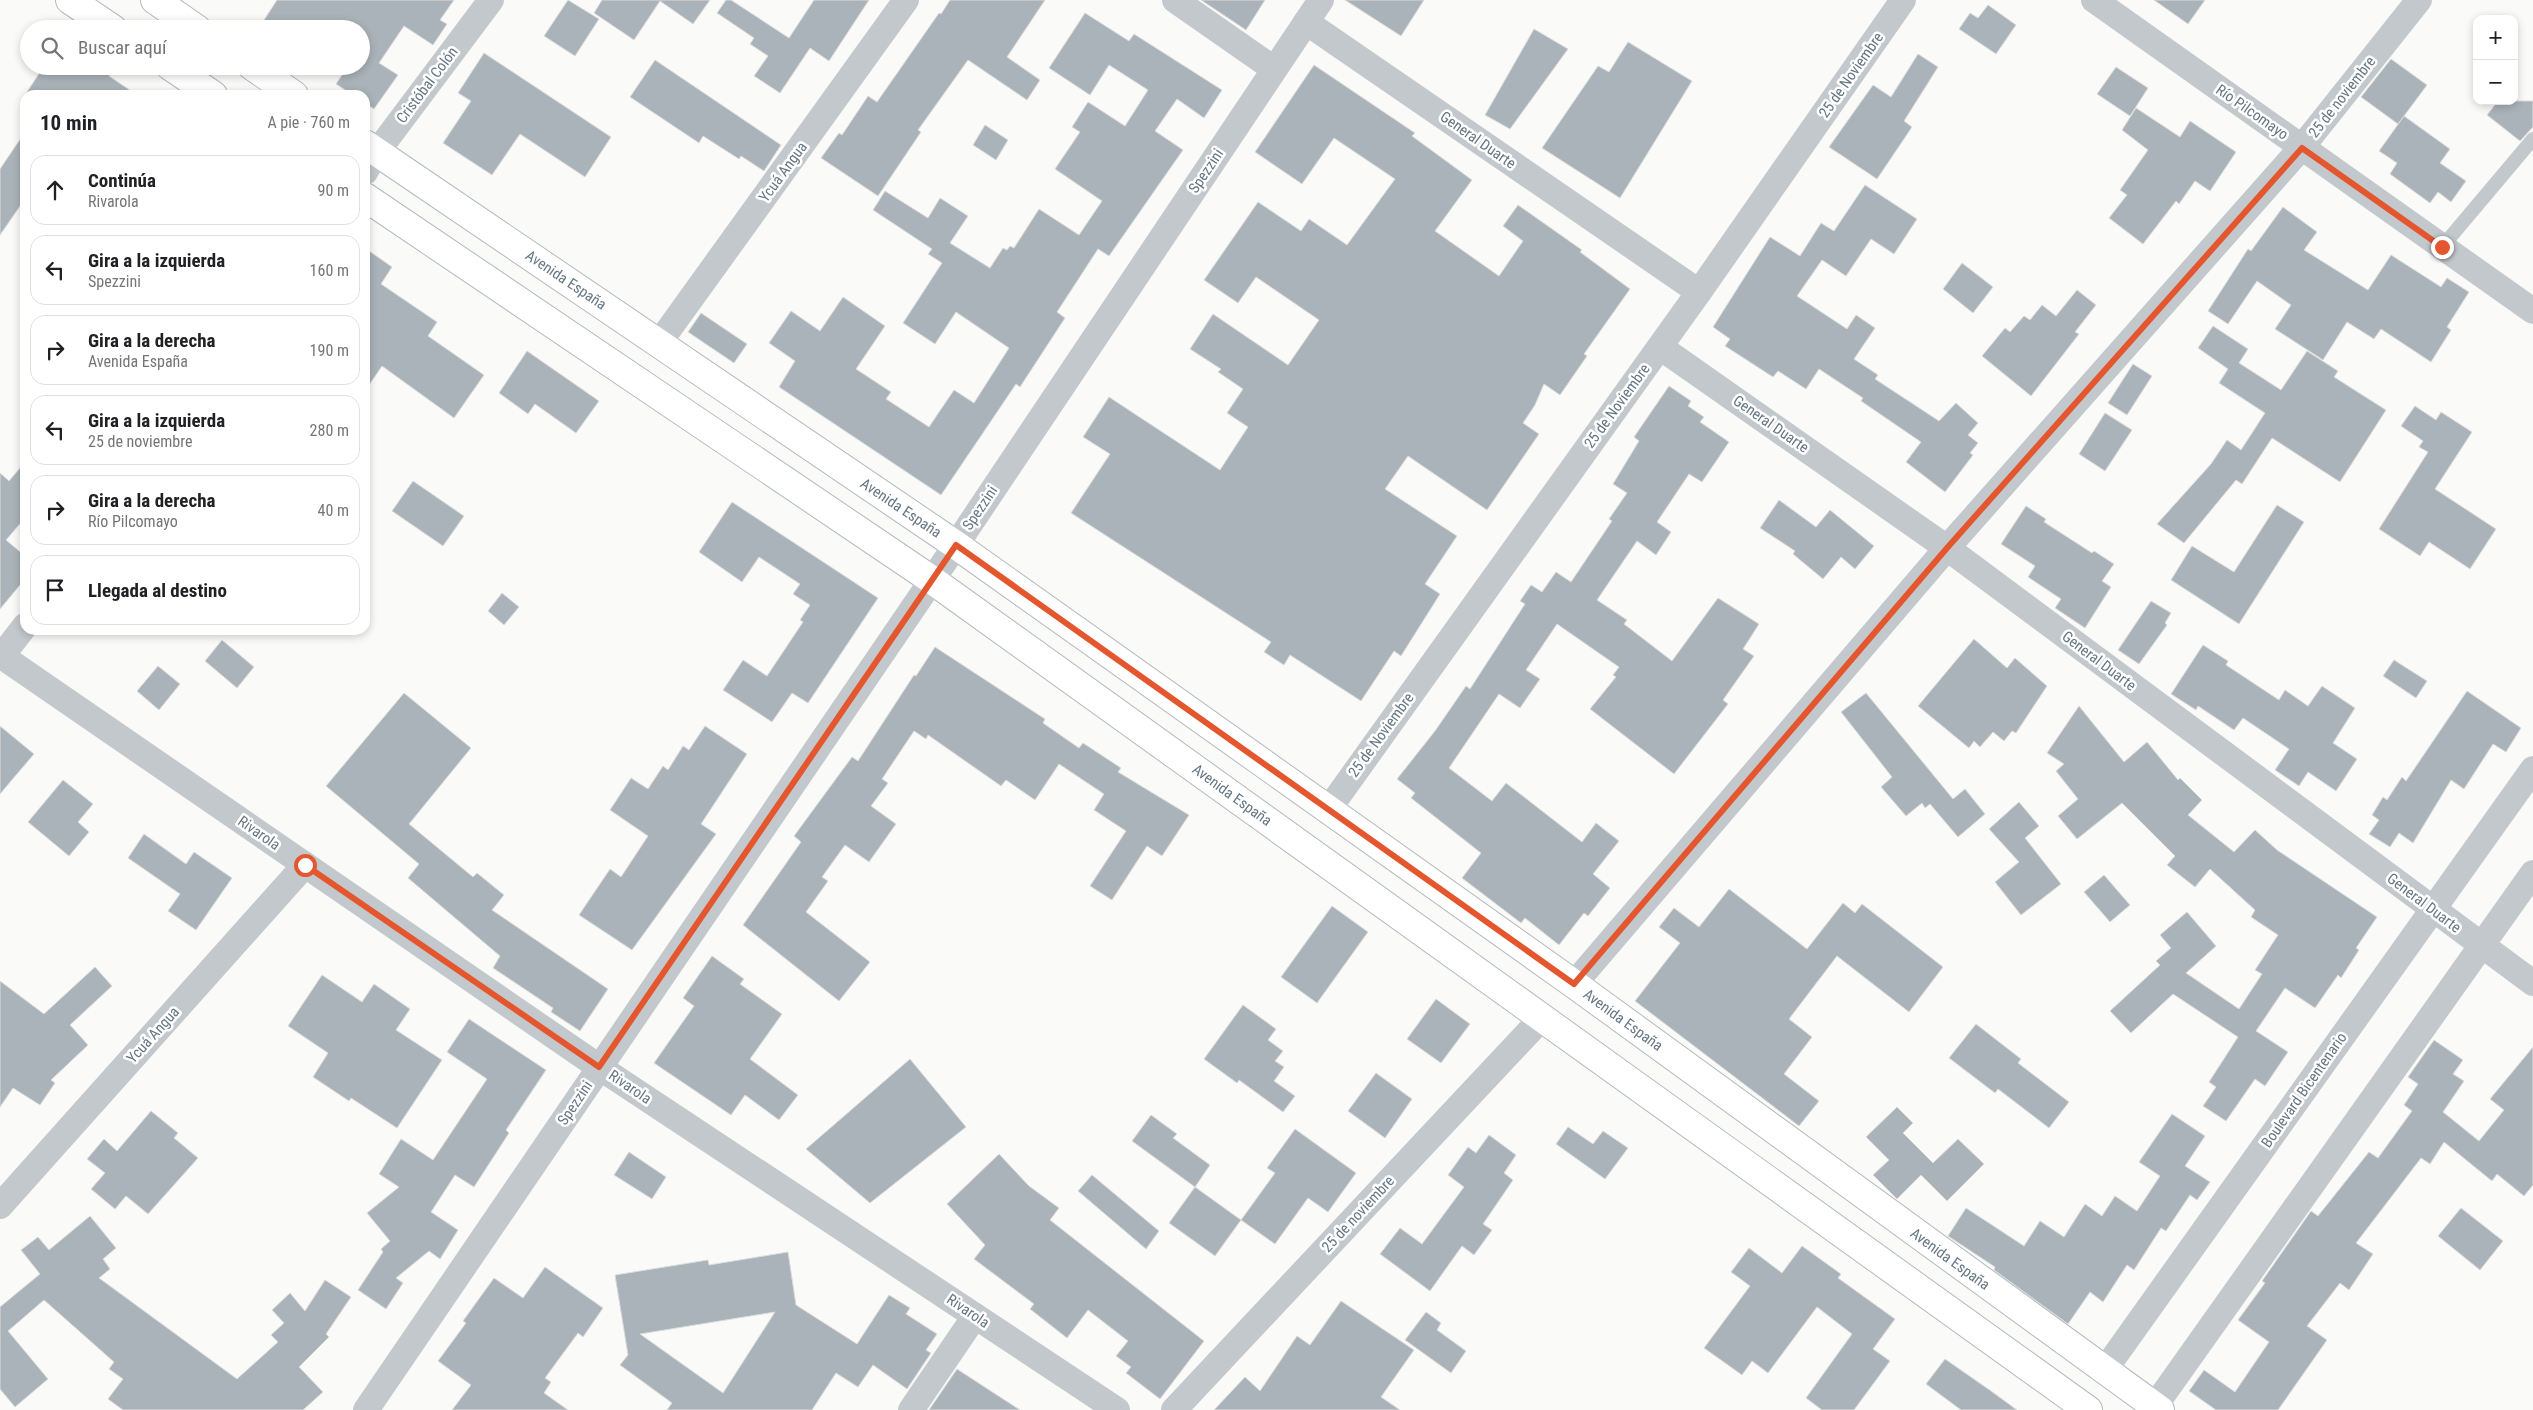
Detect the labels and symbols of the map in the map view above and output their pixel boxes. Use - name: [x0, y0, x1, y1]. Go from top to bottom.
- street label: 25 de Noviembre: [1815, 29, 1887, 121]
- street label: Cristóbal Colón: [392, 43, 462, 127]
- street label: 25 de noviembre: [2305, 53, 2379, 141]
- street label: Río Pilcomayo: [2212, 80, 2292, 144]
- street label: General Duarte: [1437, 107, 1519, 173]
- street label: Ycuá Angua: [755, 138, 811, 206]
- street label: Spezzini: [1185, 145, 1227, 197]
- route end: [2431, 236, 2454, 259]
- street label: Avenida España: [522, 246, 610, 314]
- street label: 25 de Noviembre: [1580, 360, 1654, 452]
- street label: General Duarte: [1730, 391, 1812, 457]
- street label: Avenida España: [857, 474, 945, 542]
- street label: Spezzini: [959, 482, 1001, 534]
- street label: General Duarte: [2058, 627, 2140, 695]
- street label: 25 de Noviembre: [1344, 689, 1418, 781]
- street label: Avenida España: [1189, 760, 1275, 830]
- street label: Rivarola: [234, 812, 284, 854]
- route start: [294, 854, 317, 877]
- street label: General Duarte: [2383, 869, 2465, 937]
- street label: Avenida España: [1580, 985, 1666, 1055]
- street label: Ycuá Angua: [123, 1003, 183, 1067]
- street label: Boulevard Bicentenario: [2257, 1029, 2351, 1151]
- street label: Rivarola: [605, 1066, 655, 1108]
- street label: Spezzini: [554, 1077, 596, 1129]
- street label: 25 de noviembre: [1318, 1172, 1398, 1256]
- street label: Avenida España: [1907, 1224, 1993, 1294]
- street label: Rivarola: [943, 1290, 993, 1332]

